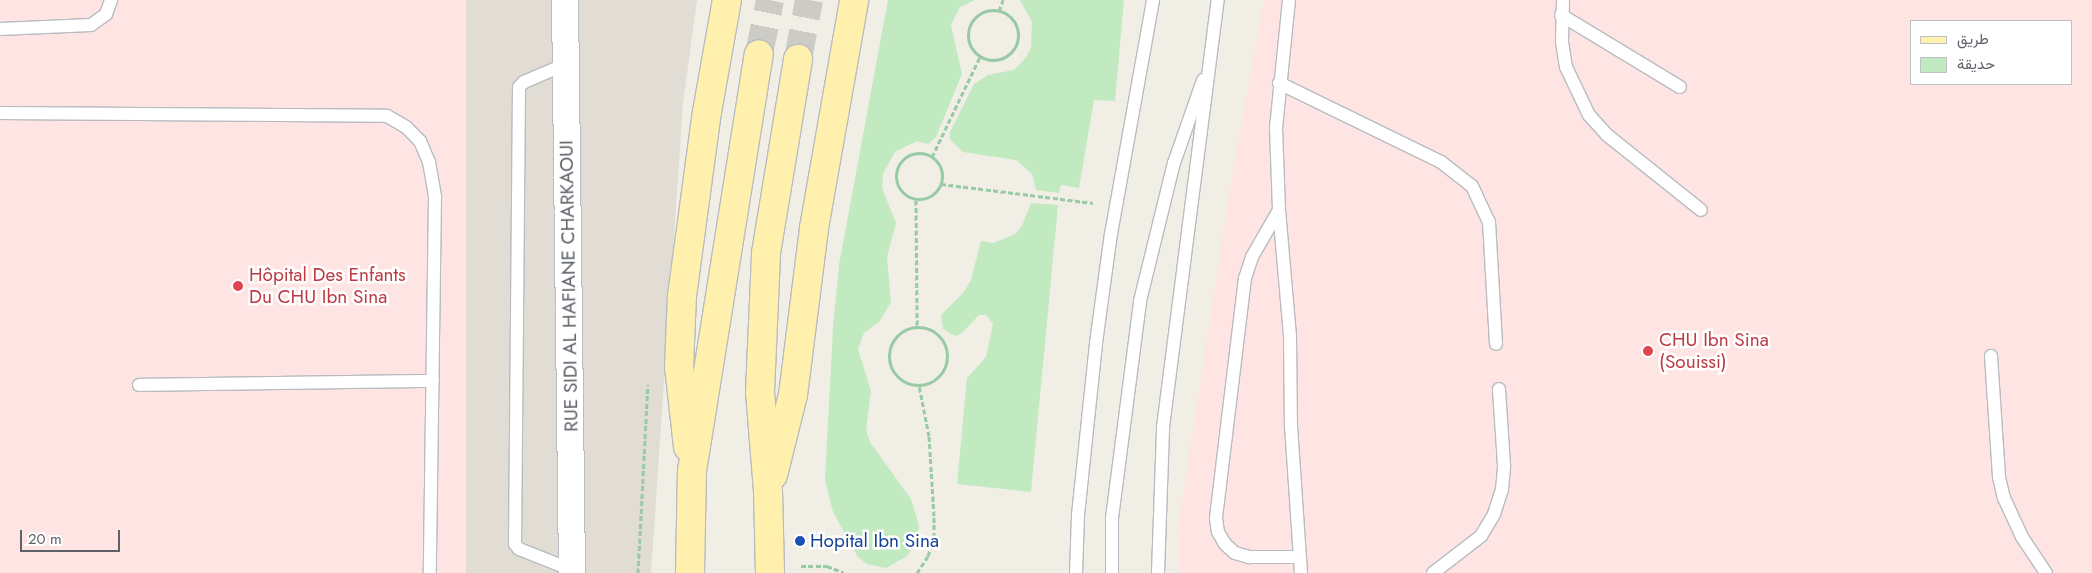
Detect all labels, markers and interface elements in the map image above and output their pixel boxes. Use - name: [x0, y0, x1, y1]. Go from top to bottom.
- legend: [1910, 20, 2072, 85]
- text: طريق: [1957, 28, 1989, 50]
- text: حديقة: [1957, 53, 1995, 75]
- street label: RUE SIDI AL HAFIANE CHARKAOUI: [555, 140, 583, 432]
- place label: Hôpital Des Enfants Du CHU Ibn Sina: [249, 264, 406, 308]
- marker: Hôpital Des Enfants Du CHU Ibn Sina: [231, 279, 245, 293]
- place label: CHU Ibn Sina (Souissi): [1659, 329, 1769, 373]
- marker: CHU Ibn Sina (Souissi): [1641, 344, 1655, 358]
- scale bar: [22, 520, 122, 552]
- text: 20 m: [28, 528, 62, 550]
- place label: Hopital Ibn Sina: [810, 530, 939, 552]
- marker: Hopital Ibn Sina: [794, 535, 806, 547]

